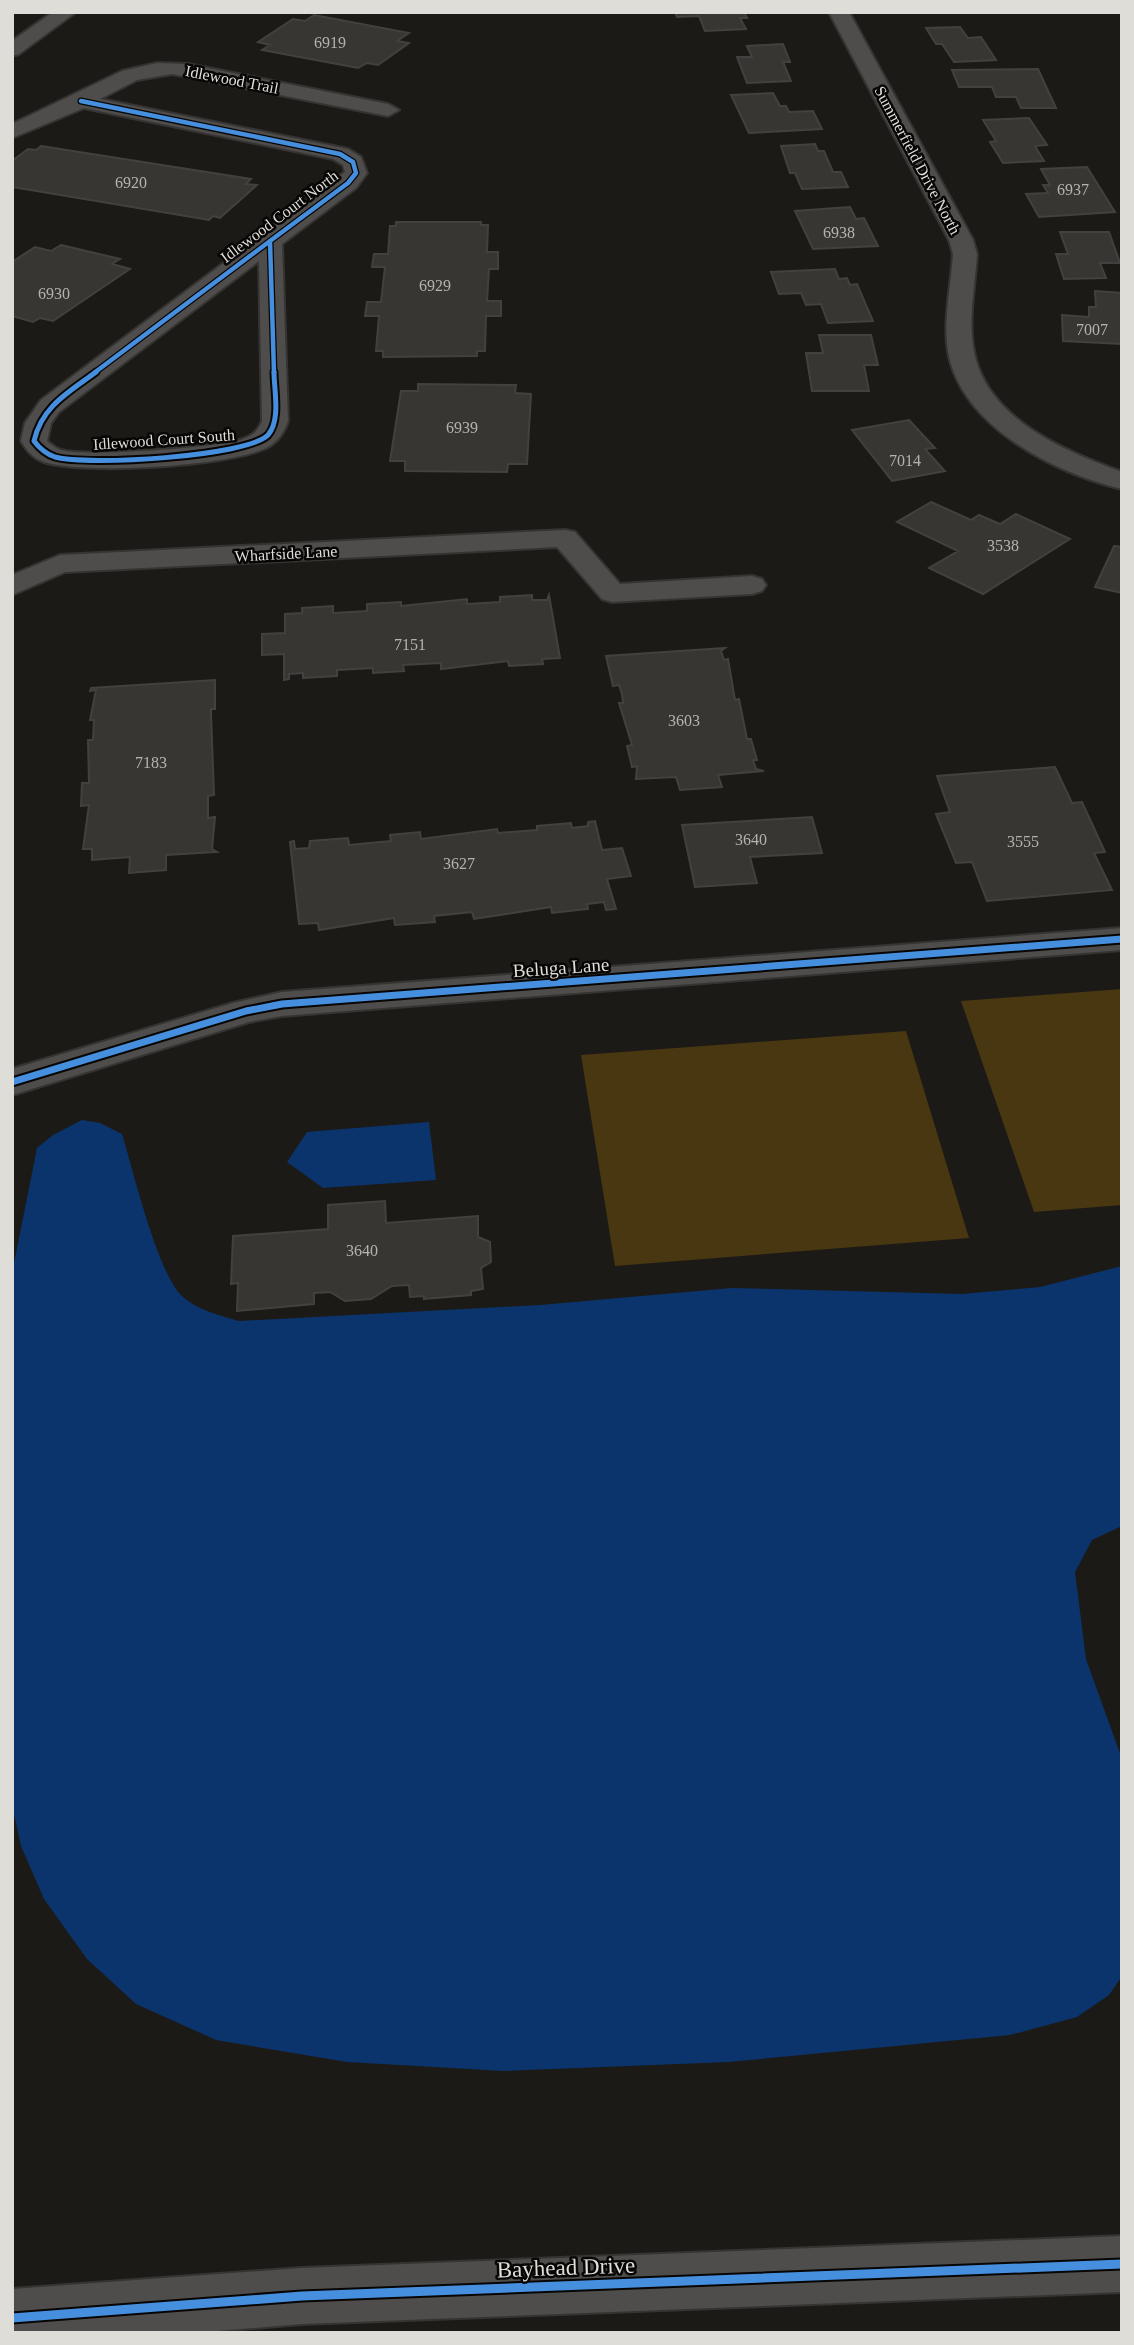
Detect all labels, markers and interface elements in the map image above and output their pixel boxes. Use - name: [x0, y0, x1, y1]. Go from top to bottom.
- house number: 6919: [314, 34, 346, 51]
- street label: Idlewood Trail: [184, 62, 281, 97]
- street label: Summerfield Drive North: [871, 83, 964, 237]
- street label: Idlewood Court North: [217, 167, 341, 266]
- house number: 6920: [115, 174, 147, 191]
- house number: 6937: [1057, 181, 1089, 198]
- house number: 6938: [823, 224, 855, 241]
- house number: 6929: [419, 277, 451, 294]
- house number: 6930: [38, 285, 70, 302]
- house number: 7007: [1076, 321, 1108, 338]
- house number: 6939: [446, 419, 478, 436]
- street label: Idlewood Court South: [93, 426, 236, 453]
- house number: 7014: [889, 452, 921, 469]
- house number: 3538: [987, 537, 1019, 554]
- street label: Wharfside Lane: [234, 542, 338, 565]
- house number: 7151: [394, 636, 426, 653]
- house number: 3603: [668, 712, 700, 729]
- house number: 7183: [135, 754, 167, 771]
- house number: 3640: [735, 831, 767, 848]
- house number: 3555: [1007, 833, 1039, 850]
- house number: 3627: [443, 855, 475, 872]
- street label: Beluga Lane: [512, 954, 610, 981]
- house number: 3640: [346, 1242, 378, 1259]
- street label: Bayhead Drive: [496, 2253, 636, 2282]

